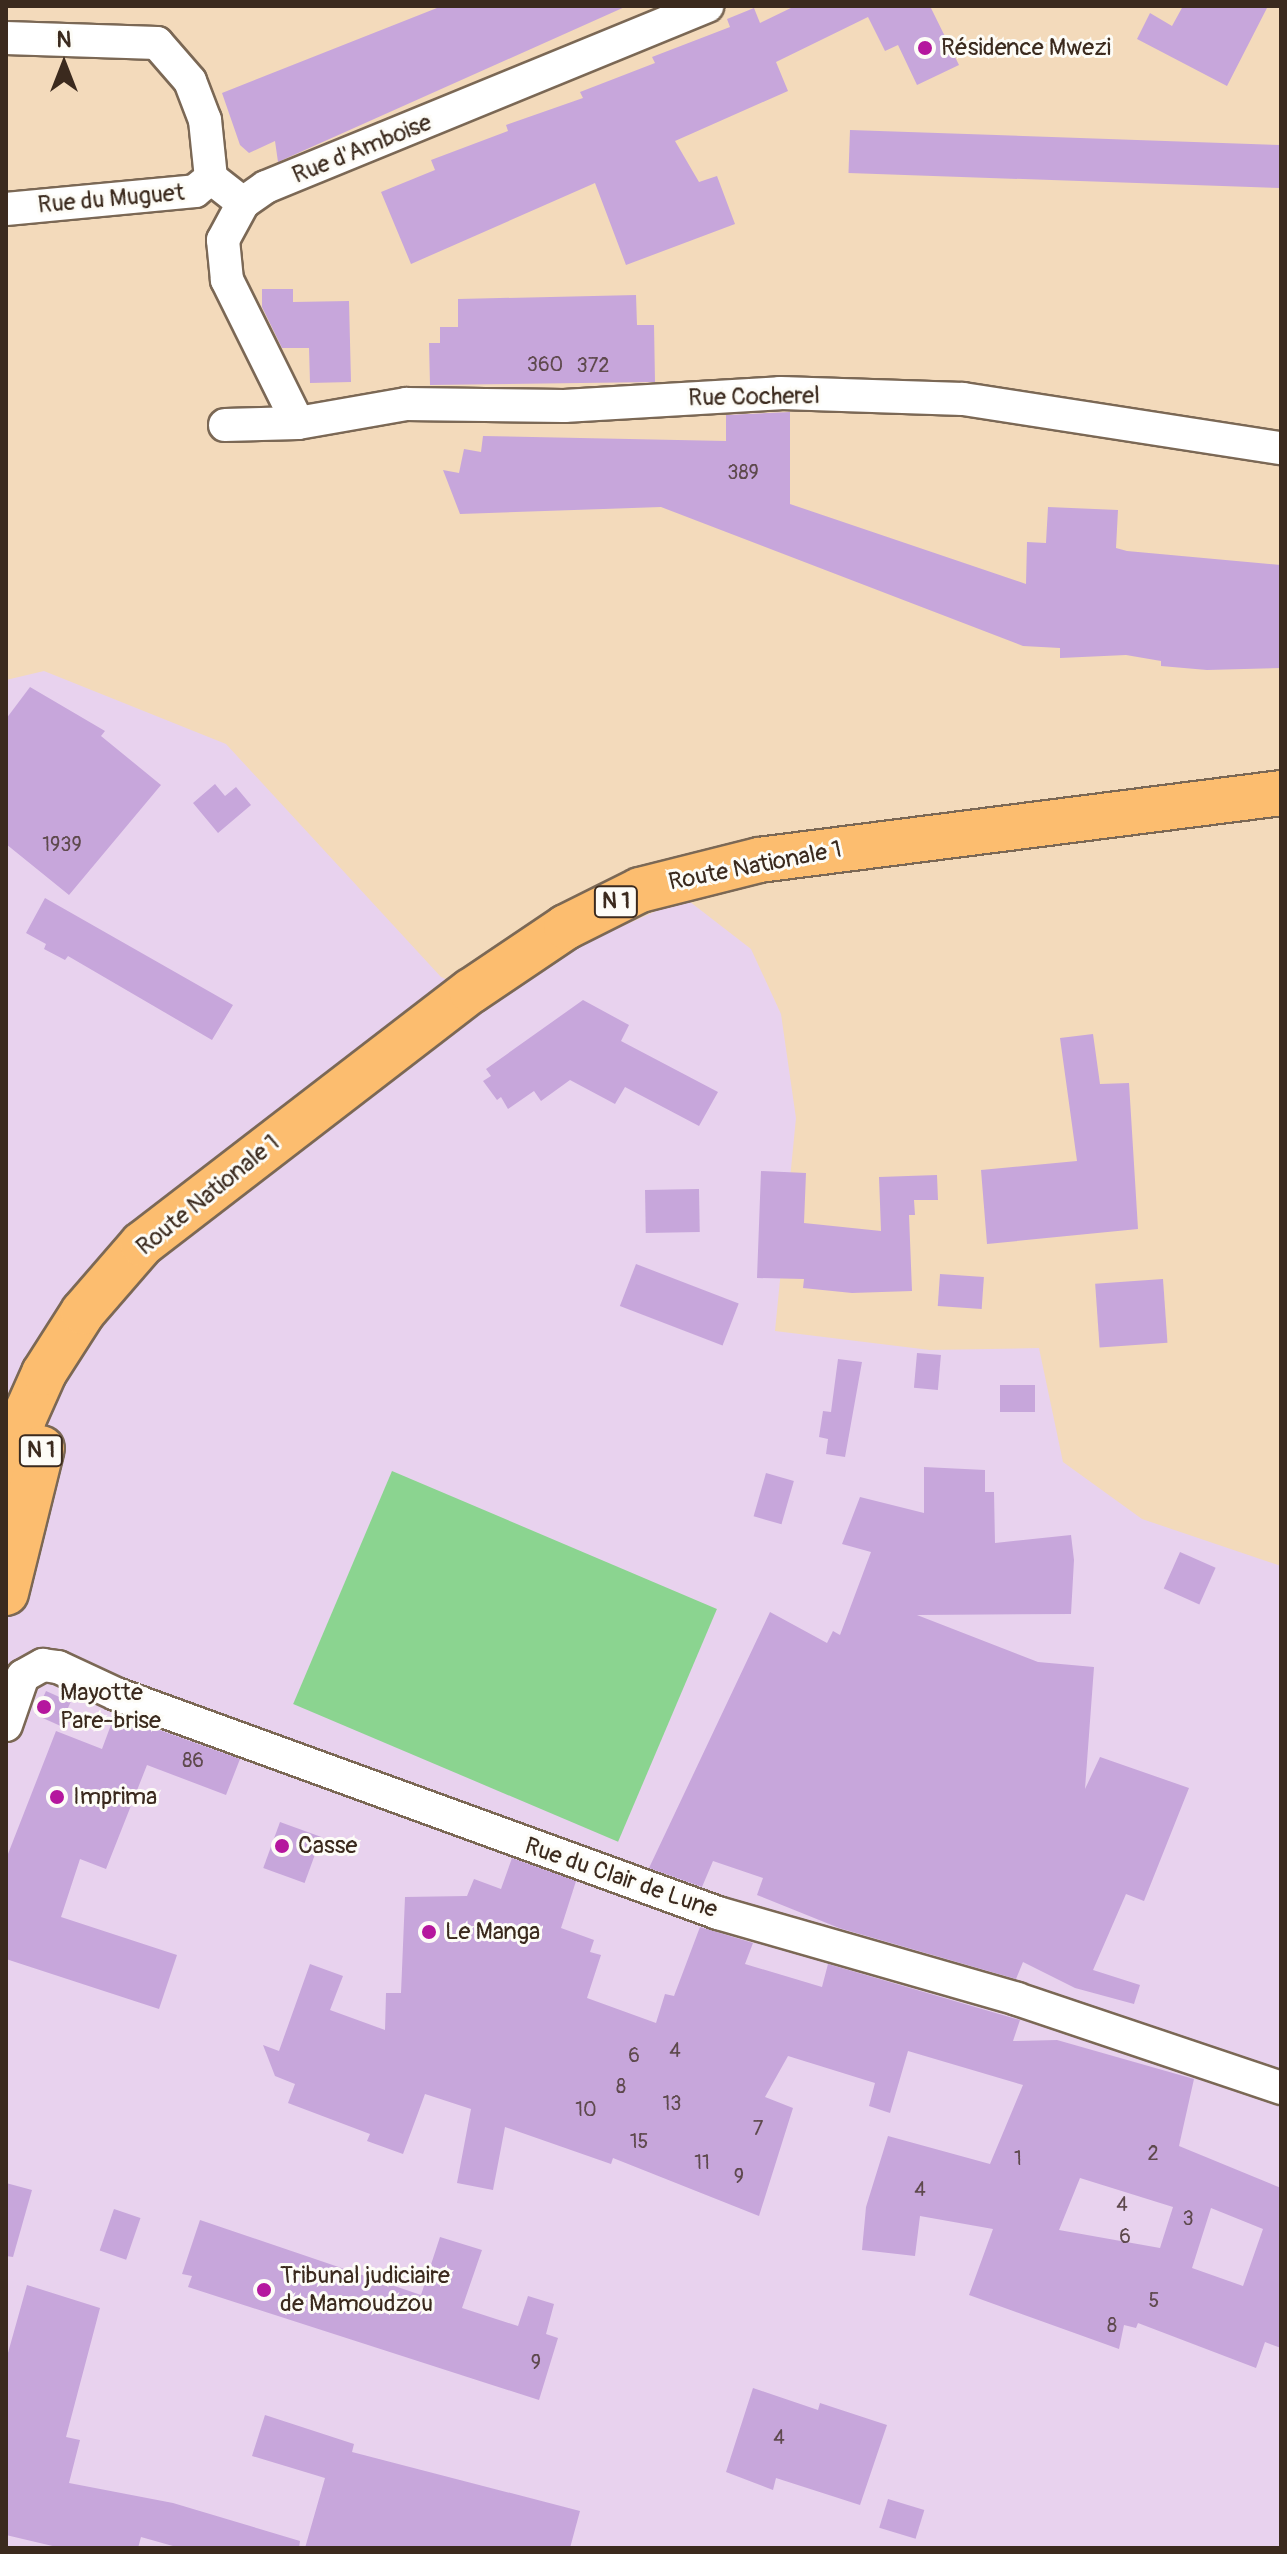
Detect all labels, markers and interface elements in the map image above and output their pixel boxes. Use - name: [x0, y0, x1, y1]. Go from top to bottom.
- north arrow: [24, 24, 104, 104]
- text: N: [57, 26, 71, 54]
- place label: Résidence Mwezi: [941, 34, 1111, 62]
- marker: Résidence Mwezi: [916, 39, 934, 57]
- street label: Rue d'Amboise: [288, 108, 436, 190]
- street label: Rue du Muguet: [37, 178, 185, 220]
- house number: 360: [527, 352, 563, 376]
- house number: 372: [577, 353, 609, 377]
- street label: Rue Cocherel: [688, 381, 820, 413]
- house number: 389: [727, 460, 759, 484]
- house number: 1939: [42, 832, 82, 856]
- street label: Route Nationale 1: [666, 835, 844, 897]
- road number: N 1: [592, 884, 640, 920]
- street label: Route Nationale 1: [131, 1129, 285, 1261]
- road number: N 1: [17, 1433, 65, 1469]
- place label: Mayotte Pare-brise: [60, 1679, 161, 1735]
- marker: Mayotte Pare-brise: [35, 1698, 53, 1716]
- house number: 86: [182, 1748, 204, 1772]
- place label: Imprima: [73, 1783, 157, 1811]
- marker: Imprima: [48, 1788, 66, 1806]
- place label: Casse: [298, 1832, 357, 1860]
- street label: Rue du Clair de Lune: [521, 1832, 721, 1924]
- marker: Casse: [273, 1837, 291, 1855]
- place label: Le Manga: [445, 1918, 540, 1946]
- marker: Le Manga: [420, 1923, 438, 1941]
- house number: 4: [669, 2038, 681, 2062]
- house number: 6: [628, 2043, 640, 2067]
- house number: 8: [616, 2074, 626, 2098]
- house number: 13: [663, 2091, 681, 2115]
- house number: 10: [575, 2097, 597, 2121]
- house number: 7: [753, 2116, 763, 2140]
- house number: 15: [630, 2129, 648, 2153]
- house number: 2: [1147, 2141, 1159, 2165]
- house number: 1: [1014, 2146, 1022, 2170]
- house number: 11: [694, 2150, 710, 2174]
- house number: 9: [734, 2164, 744, 2188]
- house number: 4: [914, 2177, 926, 2201]
- house number: 4: [1116, 2192, 1128, 2216]
- house number: 3: [1182, 2206, 1194, 2230]
- house number: 6: [1119, 2224, 1131, 2248]
- place label: Tribunal judiciaire de Mamoudzou: [280, 2262, 450, 2318]
- marker: Tribunal judiciaire de Mamoudzou: [255, 2281, 273, 2299]
- house number: 5: [1149, 2288, 1159, 2312]
- house number: 8: [1107, 2313, 1117, 2337]
- house number: 9: [531, 2350, 541, 2374]
- house number: 4: [773, 2425, 785, 2449]

